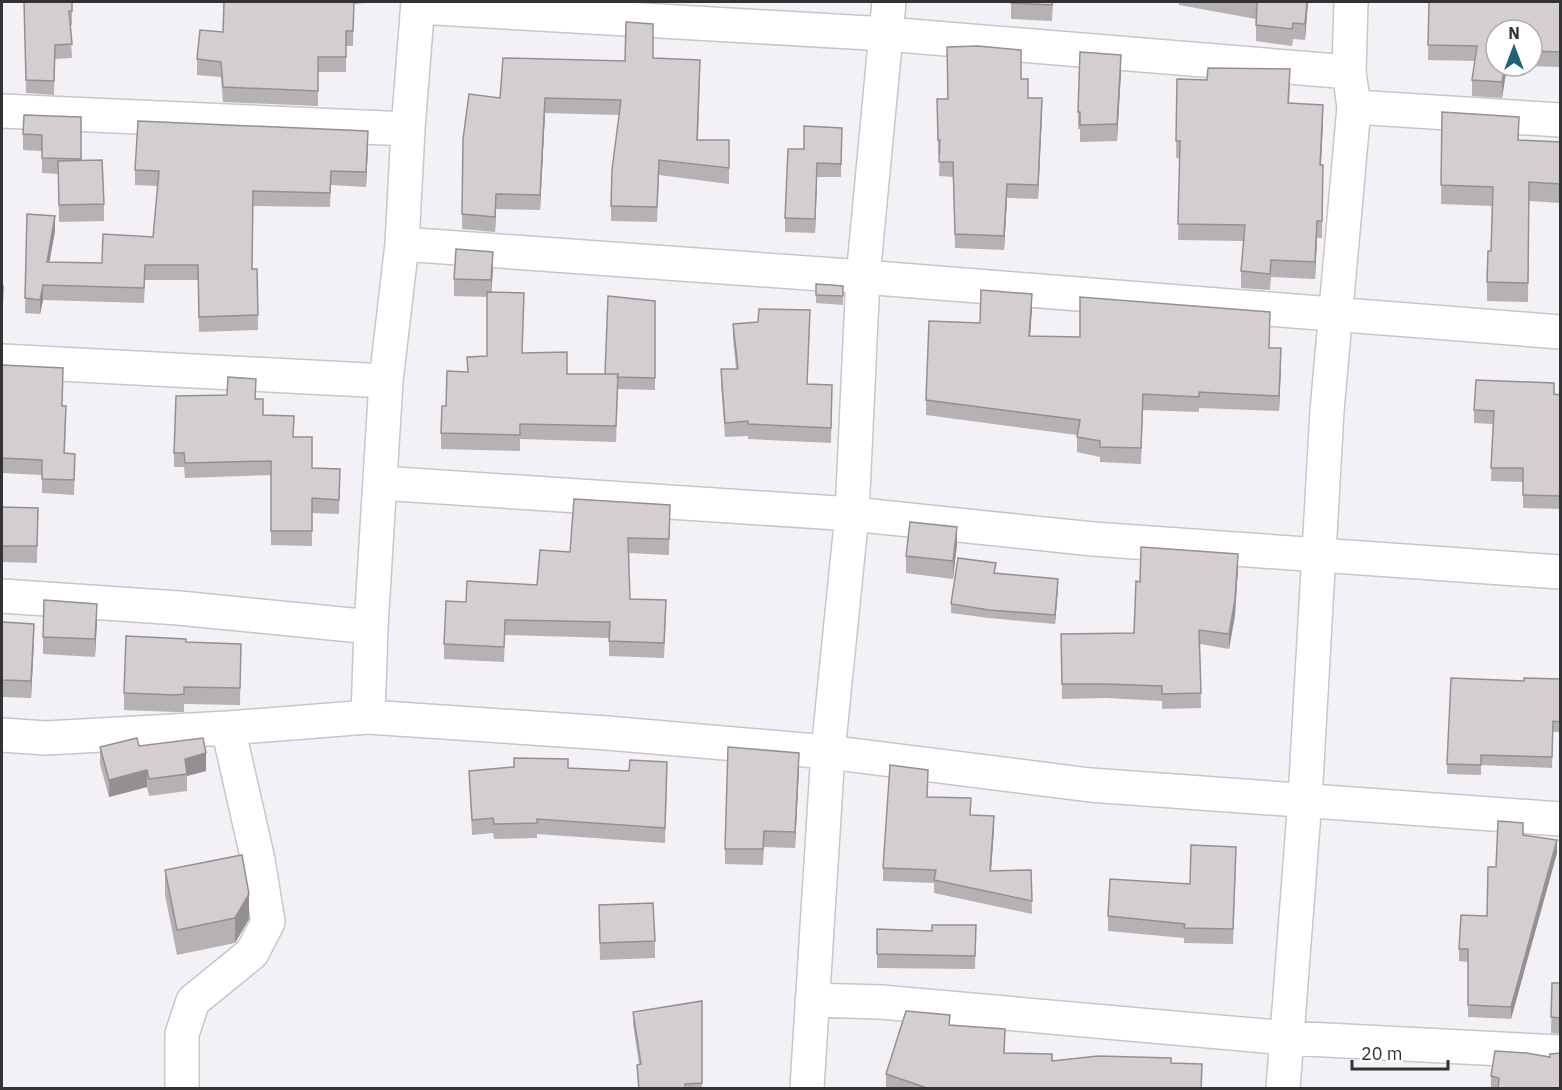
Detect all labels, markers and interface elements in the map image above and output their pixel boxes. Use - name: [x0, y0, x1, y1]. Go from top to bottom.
- north arrow: [1484, 18, 1544, 78]
- text: N: [1508, 23, 1520, 43]
- scale bar: [1352, 1033, 1448, 1071]
- text: 20 m: [1361, 1042, 1403, 1065]

